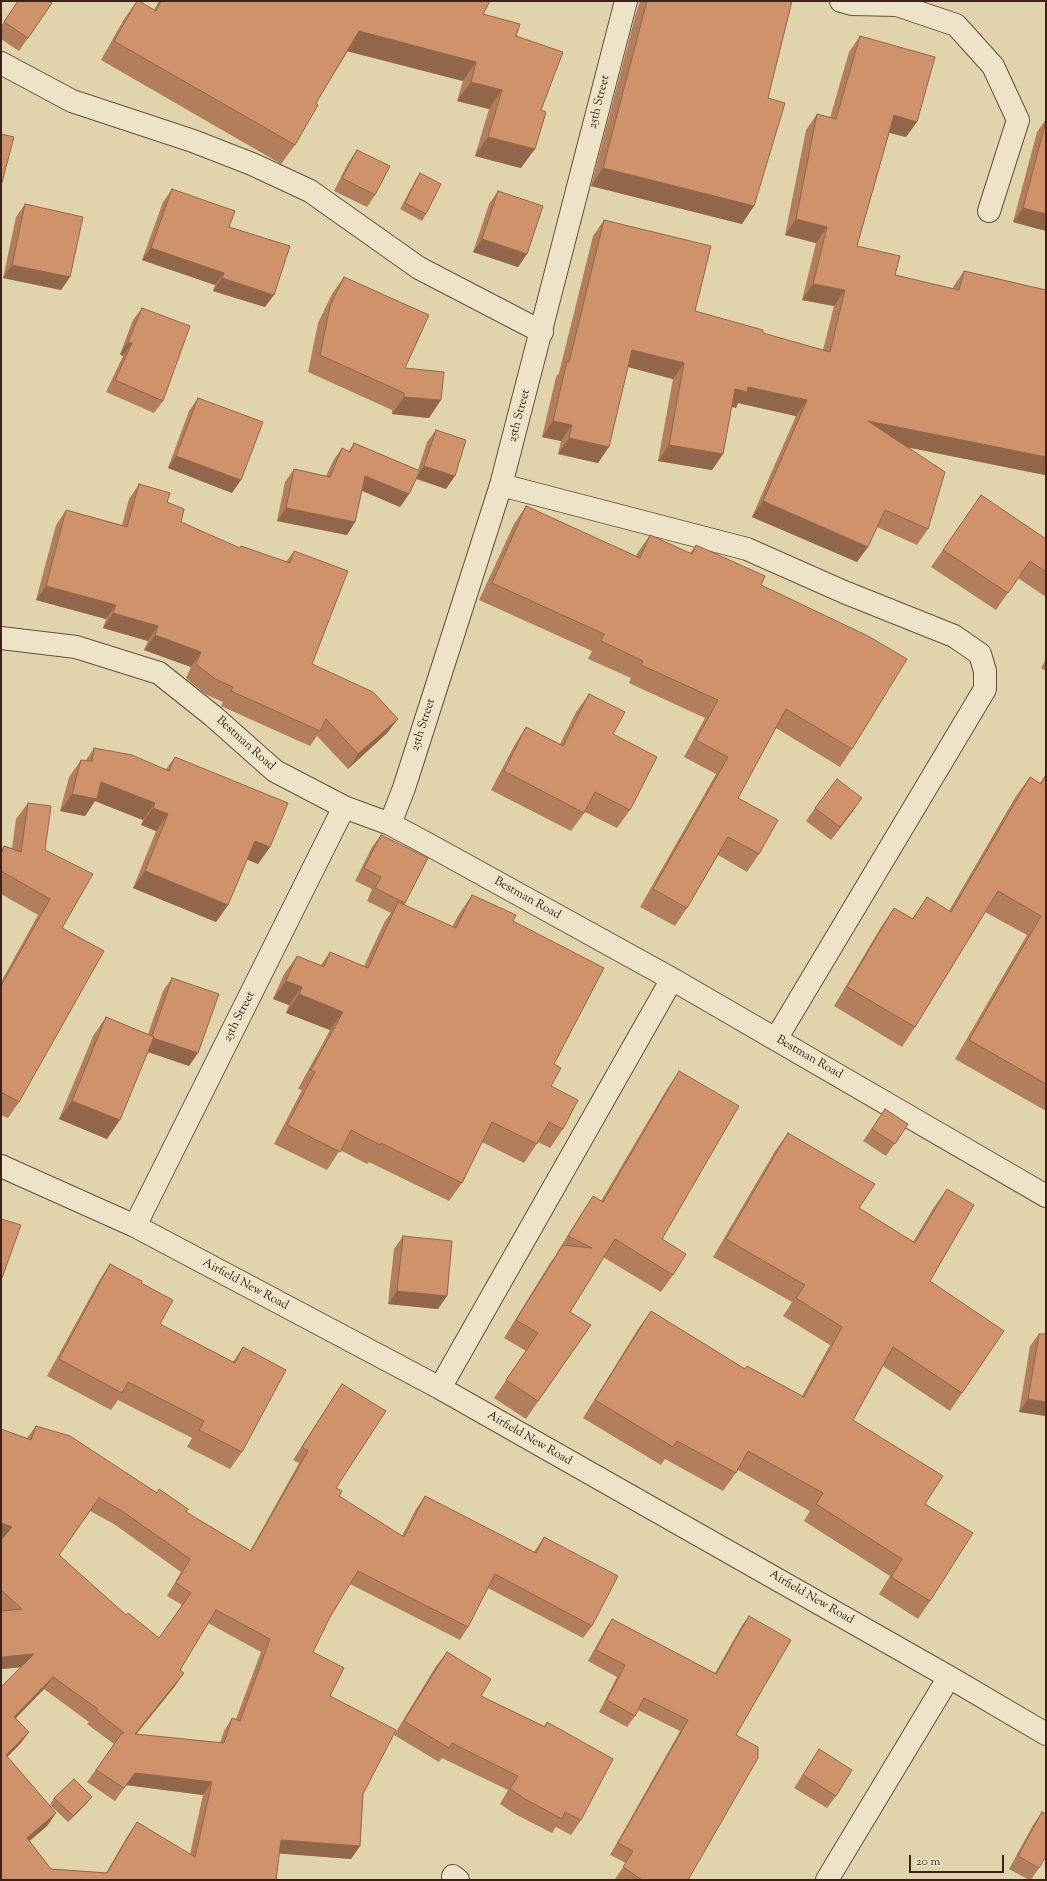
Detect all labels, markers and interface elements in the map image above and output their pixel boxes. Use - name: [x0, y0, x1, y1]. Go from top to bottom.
- street label: 25th Street: [586, 74, 614, 130]
- street label: 25th Street: [506, 388, 534, 444]
- street label: 25th Street: [409, 697, 439, 753]
- street label: Bestman Road: [213, 714, 277, 774]
- street label: Bestman Road: [491, 875, 563, 923]
- street label: 25th Street: [221, 989, 259, 1045]
- street label: Bestman Road: [773, 1033, 845, 1083]
- street label: Airfield New Road: [199, 1256, 291, 1314]
- street label: Airfield New Road: [484, 1409, 574, 1469]
- street label: Airfield New Road: [766, 1568, 856, 1628]
- scale bar: [911, 1847, 1006, 1873]
- text: 20 m: [916, 1853, 940, 1871]

